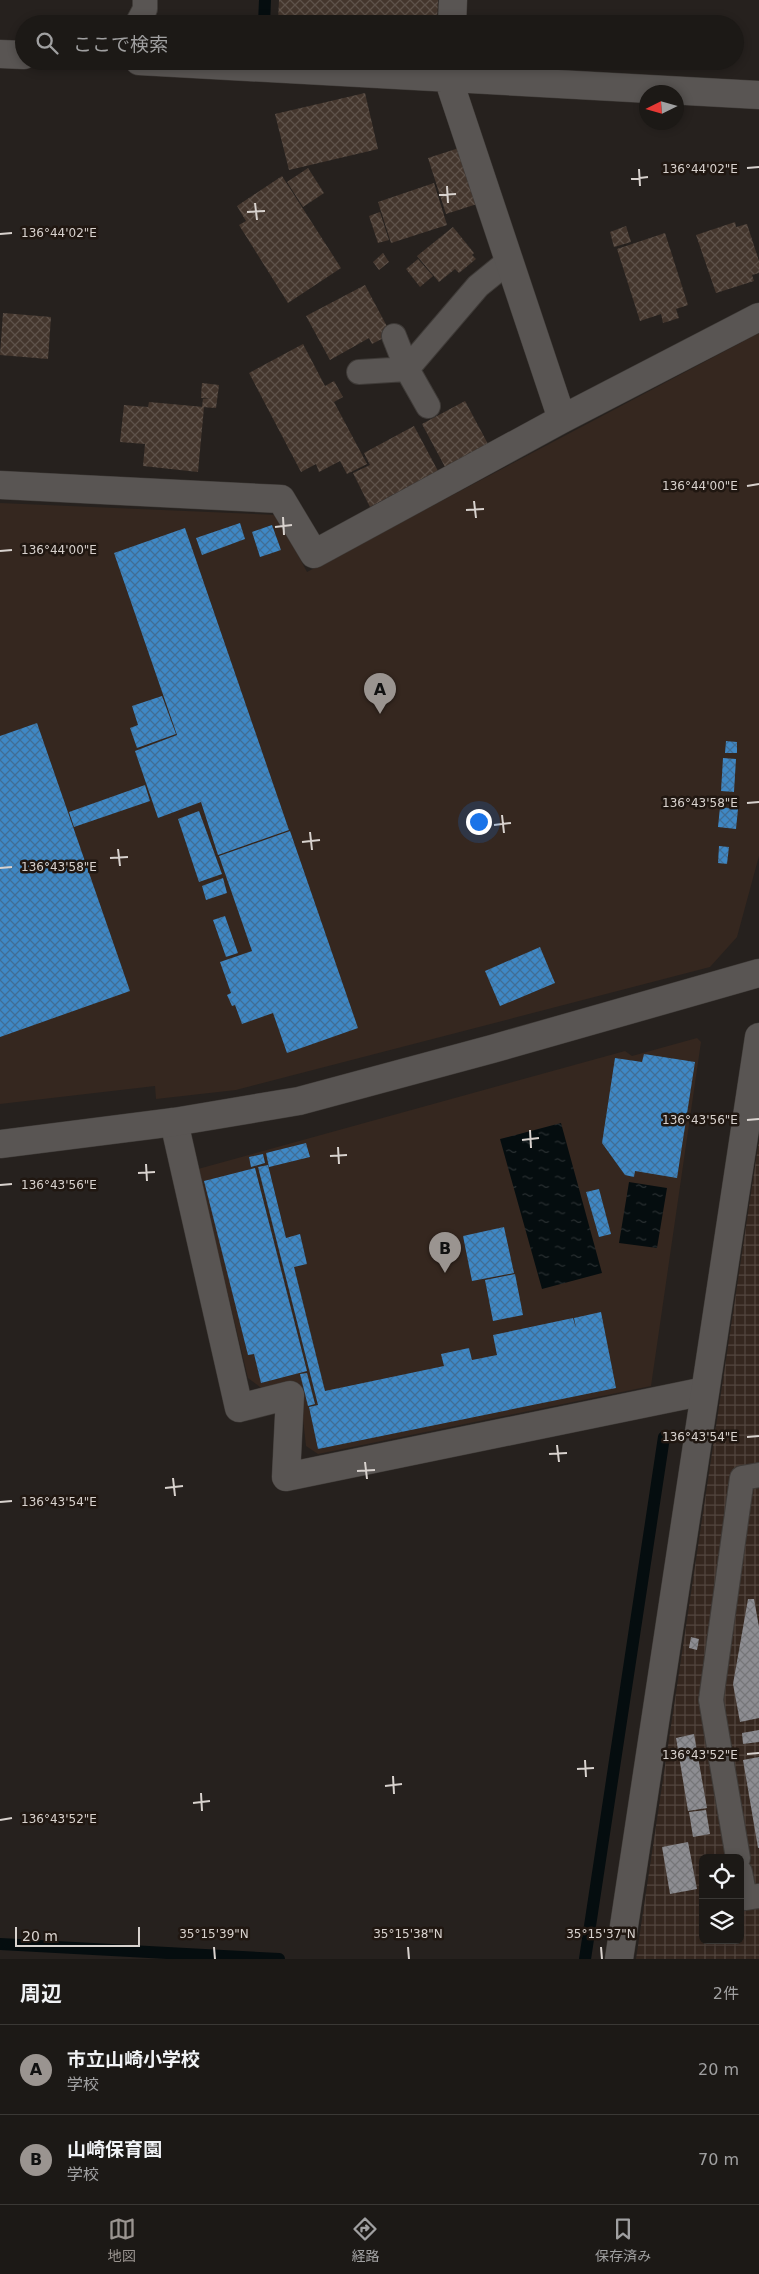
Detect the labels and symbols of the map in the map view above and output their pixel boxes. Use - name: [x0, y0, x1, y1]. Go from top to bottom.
- north arrow: [639, 85, 684, 130]
- text: 136°44'02"E: [662, 162, 738, 176]
- text: 136°44'02"E: [21, 226, 97, 240]
- text: 136°44'00"E: [662, 479, 738, 493]
- text: 136°44'00"E: [21, 543, 97, 557]
- pin: A: [364, 673, 396, 714]
- text: 136°43'58"E: [662, 796, 738, 810]
- your location: [466, 809, 492, 835]
- text: 136°43'58"E: [21, 860, 97, 874]
- text: 136°43'56"E: [662, 1113, 738, 1127]
- text: 136°43'56"E: [21, 1178, 97, 1192]
- pin: B: [429, 1232, 461, 1273]
- text: 136°43'54"E: [662, 1430, 738, 1444]
- text: 136°43'54"E: [21, 1495, 97, 1509]
- text: 136°43'52"E: [662, 1748, 738, 1762]
- text: 136°43'52"E: [21, 1812, 97, 1826]
- scale bar: [15, 1924, 140, 1947]
- text: 35°15'39"N: [179, 1927, 249, 1941]
- text: 35°15'38"N: [373, 1927, 443, 1941]
- text: 35°15'37"N: [566, 1927, 636, 1941]

